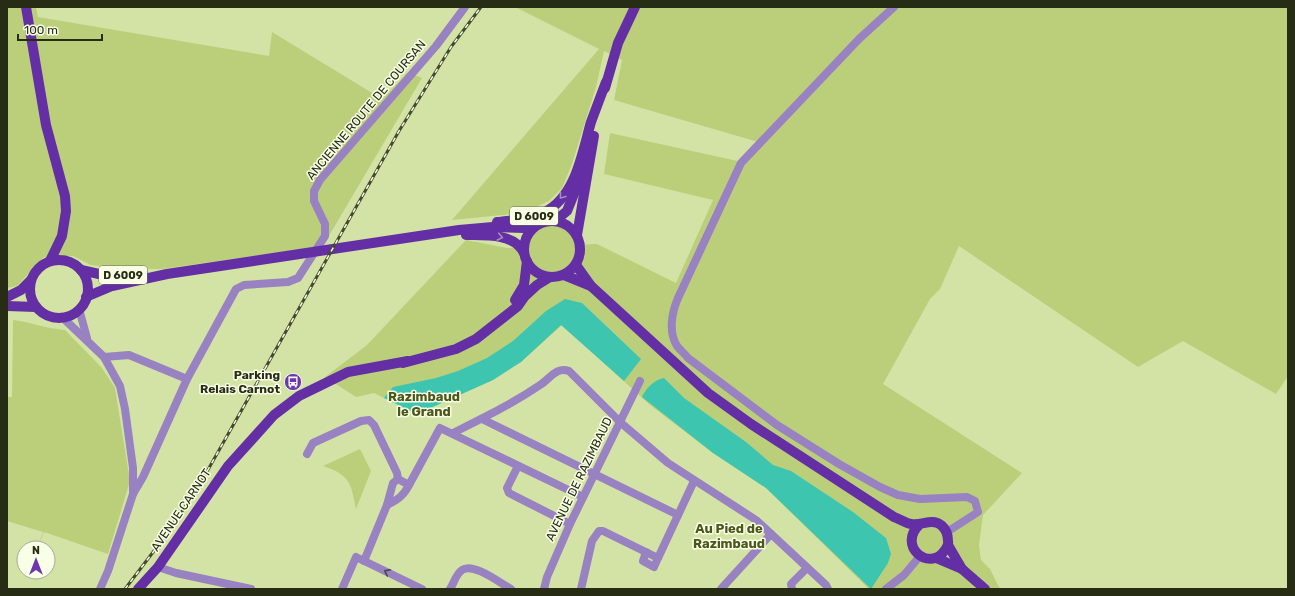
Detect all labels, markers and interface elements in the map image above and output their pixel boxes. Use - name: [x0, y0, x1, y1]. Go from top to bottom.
- scale bar: [18, 16, 102, 42]
- text: 100 m: [24, 23, 58, 37]
- street label: ANCIENNE ROUTE DE COURSAN: [303, 37, 429, 183]
- one-way arrow: [560, 192, 567, 199]
- road number: D 6009: [510, 207, 558, 225]
- one-way arrow: [497, 233, 503, 241]
- road number: D 6009: [99, 266, 147, 284]
- place label: Parking Relais Carnot: [200, 368, 280, 396]
- bus stop icon: Parking Relais Carnot: [283, 372, 303, 392]
- district label: Razimbaud le Grand: [388, 389, 460, 419]
- street label: AVENUE DE RAZIMBAUD: [543, 415, 615, 543]
- street label: AVENUE CARNOT: [148, 466, 214, 554]
- district label: Au Pied de Razimbaud: [693, 521, 765, 551]
- north arrow: [16, 540, 56, 580]
- text: N: [32, 544, 40, 557]
- one-way arrow: [383, 569, 391, 577]

